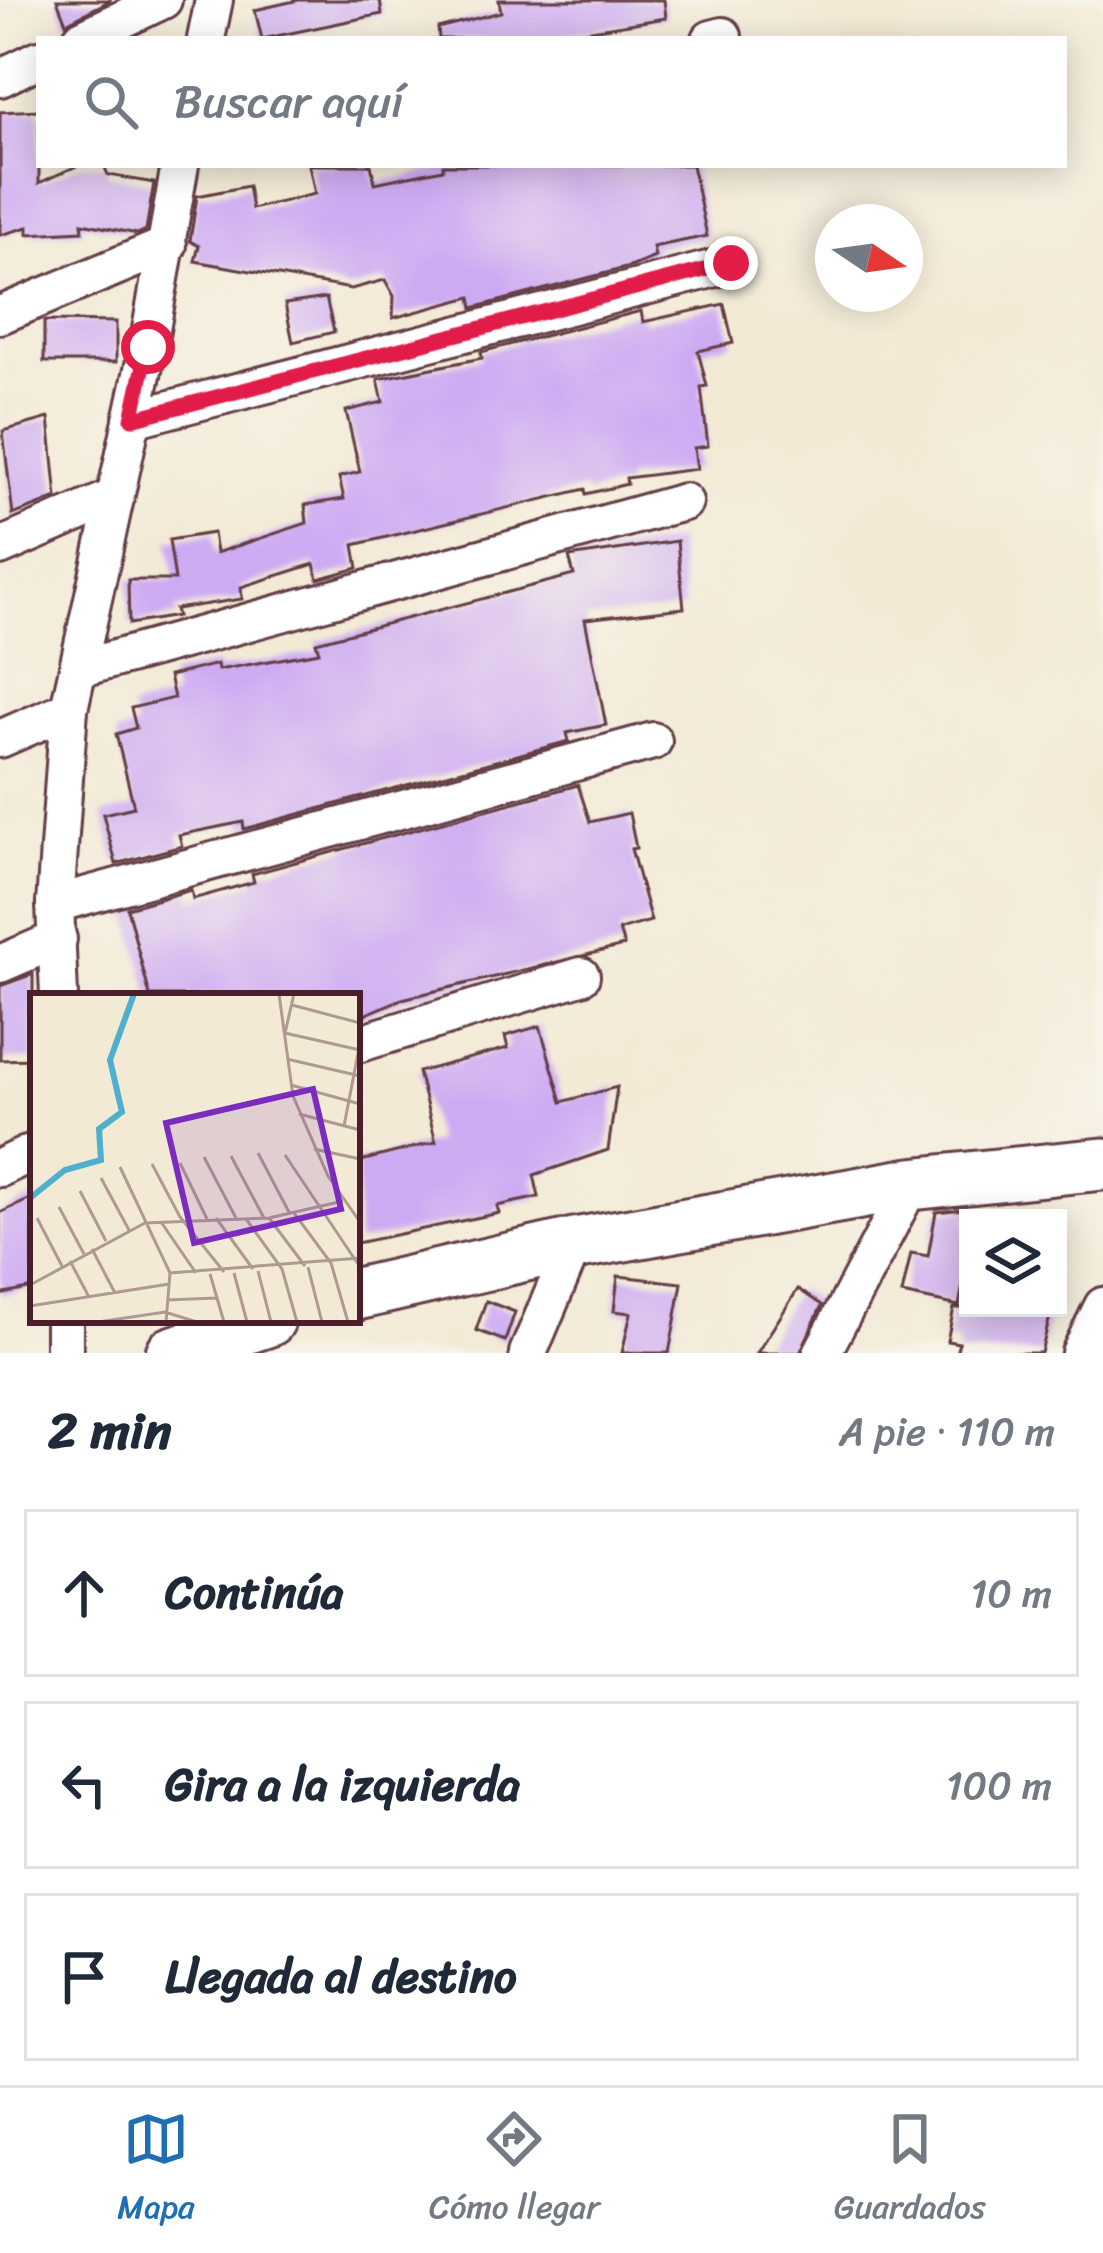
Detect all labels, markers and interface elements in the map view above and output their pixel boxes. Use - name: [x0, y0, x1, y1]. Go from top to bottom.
- search box: [36, 36, 1067, 168]
- text: Buscar aquí: [174, 62, 403, 142]
- icon: search: [78, 69, 144, 135]
- north arrow: [815, 204, 923, 312]
- route end: [704, 236, 758, 290]
- route start: [121, 320, 175, 374]
- inset map: [30, 993, 360, 1323]
- map controls: [959, 1209, 1067, 1317]
- button: layers: [959, 1209, 1067, 1317]
- text: 2 min: [48, 1386, 171, 1476]
- text: A pie · 110 m: [839, 1397, 1055, 1466]
- text: Continúa: [165, 1553, 343, 1633]
- text: 10 m: [971, 1559, 1052, 1628]
- icon: ahead: [51, 1560, 117, 1626]
- text: Gira a la izquierda: [165, 1745, 520, 1825]
- text: 100 m: [946, 1751, 1052, 1820]
- icon: left: [51, 1752, 117, 1818]
- text: Llegada al destino: [165, 1937, 517, 2017]
- icon: arrive: [51, 1944, 117, 2010]
- tab: Mapa: [117, 2106, 195, 2236]
- tab: Cómo llegar: [429, 2106, 600, 2236]
- tab: Guardados: [834, 2106, 986, 2236]

